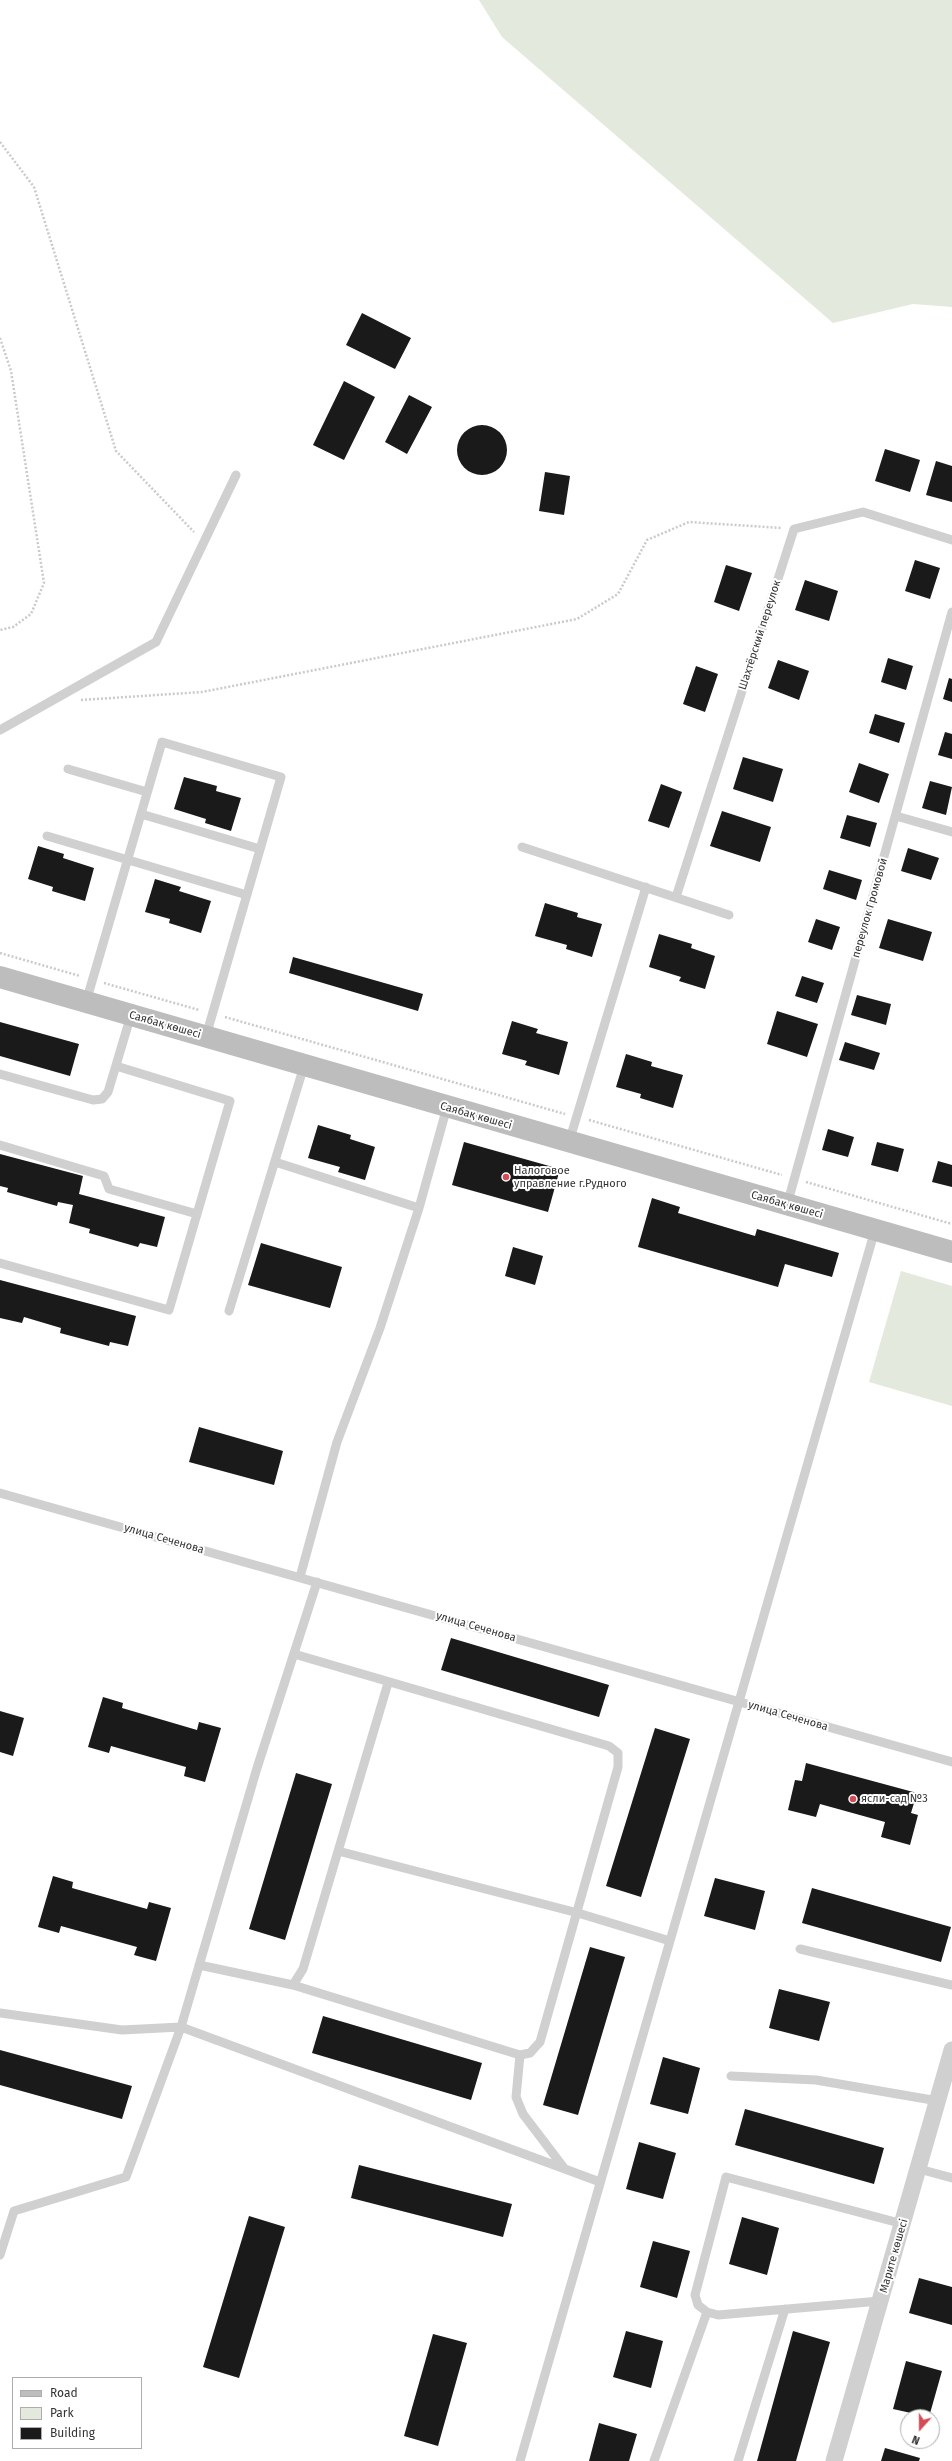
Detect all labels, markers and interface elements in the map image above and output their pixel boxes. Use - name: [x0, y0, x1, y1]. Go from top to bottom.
- street label: Шахтёрский переулок: [736, 579, 784, 691]
- street label: переулок Громовой: [849, 857, 891, 959]
- street label: Саябақ көшесі: [128, 1008, 202, 1042]
- street label: Саябақ көшесі: [439, 1099, 513, 1133]
- place label: Налоговое управление г.Рудного: [514, 1164, 627, 1190]
- marker: Налоговое управление г.Рудного: [501, 1172, 511, 1182]
- street label: Саябақ көшесі: [750, 1188, 824, 1222]
- street label: улица Сеченова: [122, 1521, 206, 1557]
- street label: улица Сеченова: [434, 1609, 518, 1645]
- street label: улица Сеченова: [746, 1698, 830, 1734]
- place label: ясли-сад №3: [861, 1792, 928, 1806]
- marker: ясли-сад №3: [848, 1794, 858, 1804]
- street label: Марите көшесі: [877, 2217, 911, 2295]
- legend: [12, 2377, 142, 2449]
- text: Road: [50, 2386, 78, 2400]
- text: Park: [50, 2406, 74, 2420]
- north arrow: [900, 2409, 940, 2449]
- text: Building: [50, 2426, 95, 2440]
- text: N: [910, 2432, 922, 2447]

